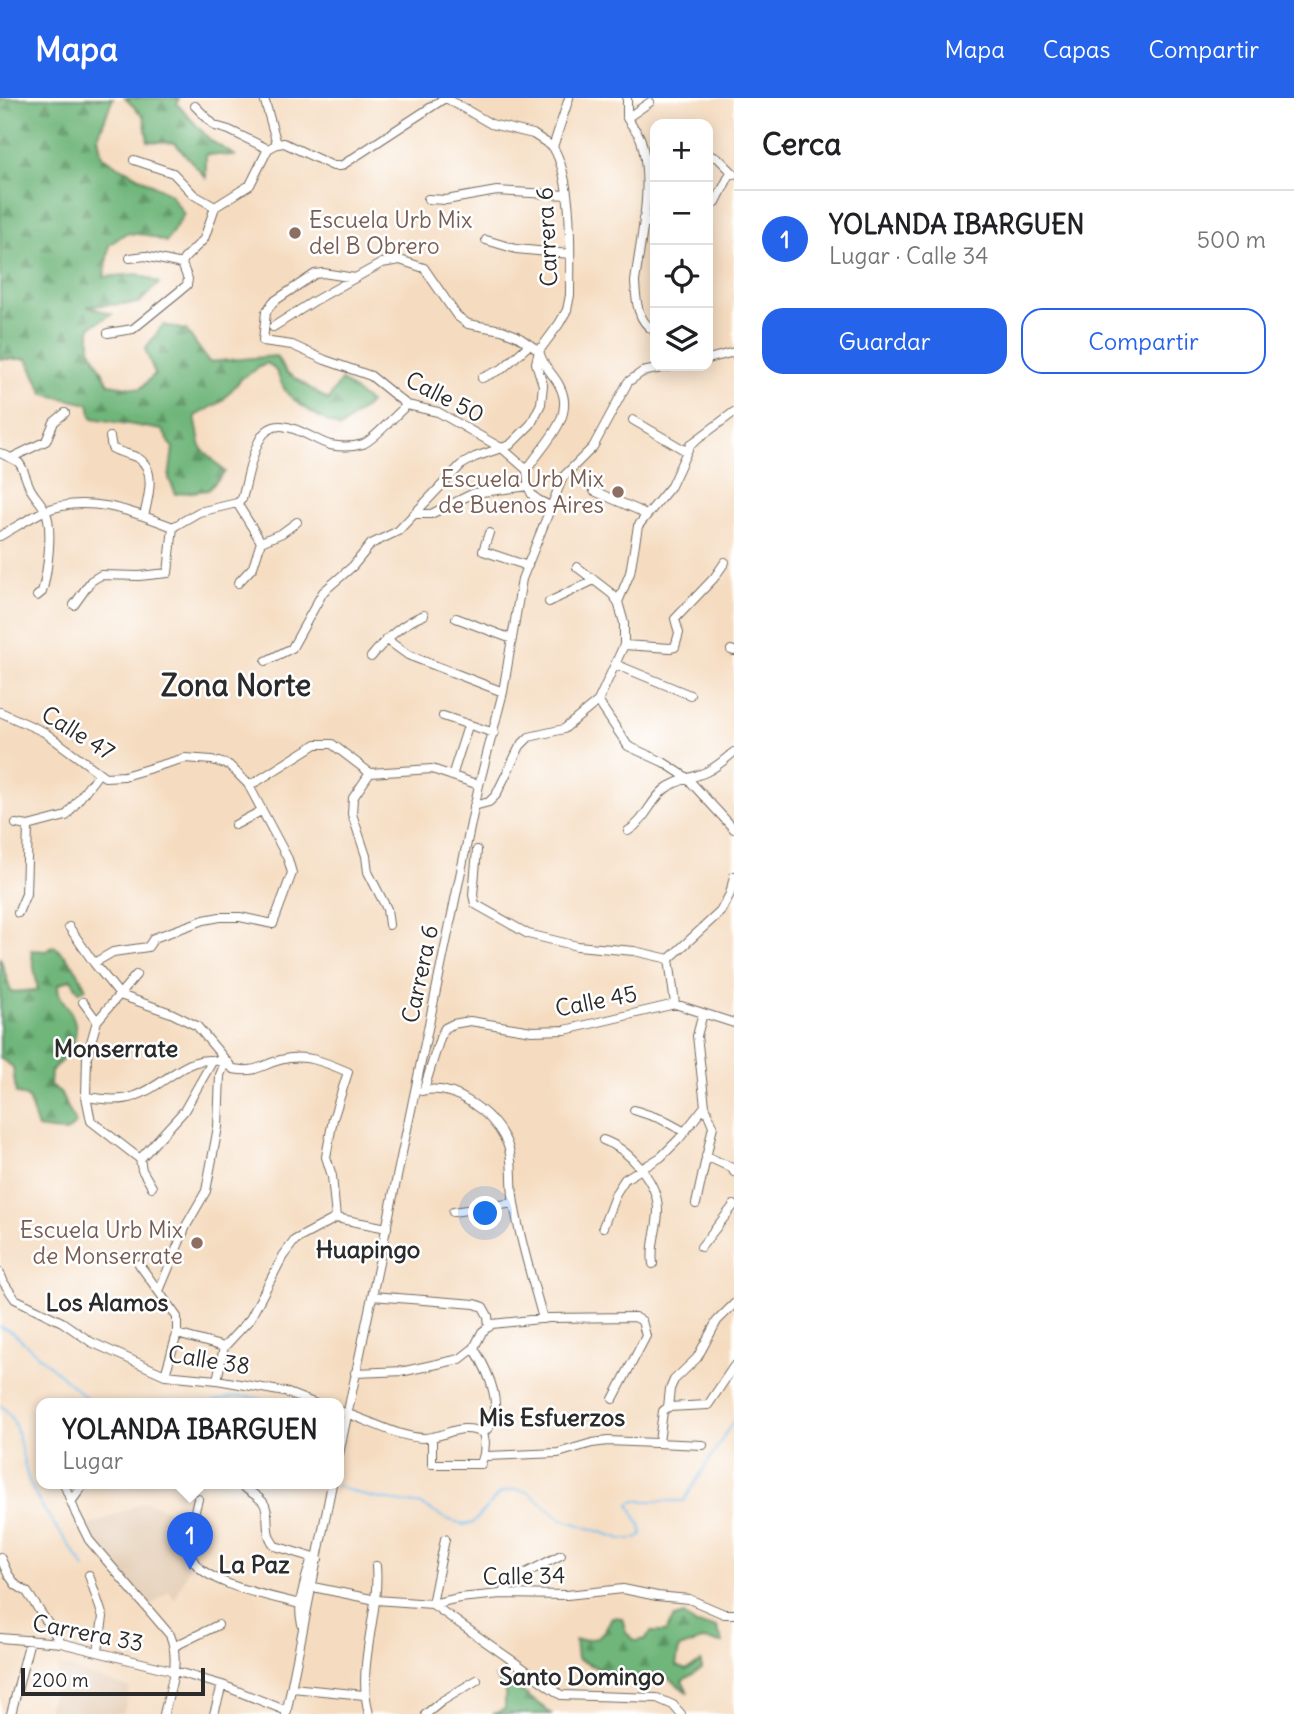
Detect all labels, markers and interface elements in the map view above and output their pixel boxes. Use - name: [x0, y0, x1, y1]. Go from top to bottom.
- text: Mapa: [35, 28, 118, 70]
- text: Mapa: [944, 34, 1005, 64]
- text: Capas: [1043, 34, 1110, 64]
- text: Compartir: [1148, 34, 1259, 64]
- map controls: [650, 119, 713, 371]
- button: +: [650, 119, 713, 182]
- text: Cerca: [762, 125, 841, 163]
- button: −: [650, 182, 713, 245]
- street label: Carrera 6: [529, 187, 564, 288]
- place label: Escuela Urb Mix del B Obrero: [309, 205, 472, 260]
- text: YOLANDA IBARGUEN: [829, 208, 1085, 241]
- marker: Escuela Urb Mix del B Obrero: [287, 225, 303, 241]
- text: 1: [780, 225, 790, 254]
- text: 500 m: [1197, 225, 1266, 254]
- text: Lugar · Calle 34: [829, 241, 989, 270]
- button: locate: [650, 245, 713, 308]
- button: layers: [650, 308, 713, 371]
- button: Guardar: [762, 308, 1007, 374]
- button: Compartir: [1021, 308, 1266, 374]
- street label: Calle 50: [401, 364, 490, 429]
- place label: Escuela Urb Mix de Buenos Aires: [438, 464, 604, 519]
- marker: Escuela Urb Mix de Buenos Aires: [610, 484, 626, 500]
- district label: Zona Norte: [161, 666, 311, 704]
- street label: Calle 47: [36, 699, 120, 766]
- street label: Carrera 6: [395, 922, 444, 1026]
- street label: Calle 45: [553, 978, 639, 1023]
- district label: Monserrate: [54, 1033, 178, 1063]
- your location: [468, 1196, 502, 1230]
- place label: Escuela Urb Mix de Monserrate: [20, 1215, 183, 1270]
- district label: Huapingo: [316, 1234, 420, 1264]
- marker: Escuela Urb Mix de Monserrate: [189, 1235, 205, 1251]
- district label: Los Alamos: [46, 1287, 168, 1317]
- street label: Calle 38: [166, 1339, 252, 1380]
- popup: [36, 1398, 344, 1489]
- district label: Mis Esfuerzos: [479, 1402, 625, 1432]
- text: YOLANDA IBARGUEN: [62, 1413, 318, 1446]
- text: Lugar: [62, 1446, 123, 1475]
- pin: 1: [167, 1512, 213, 1570]
- district label: La Paz: [218, 1549, 290, 1579]
- street label: Calle 34: [482, 1560, 566, 1591]
- street label: Carrera 33: [30, 1608, 146, 1657]
- district label: Santo Domingo: [499, 1661, 665, 1691]
- scale bar: [21, 1665, 205, 1697]
- text: 200 m: [32, 1668, 89, 1692]

